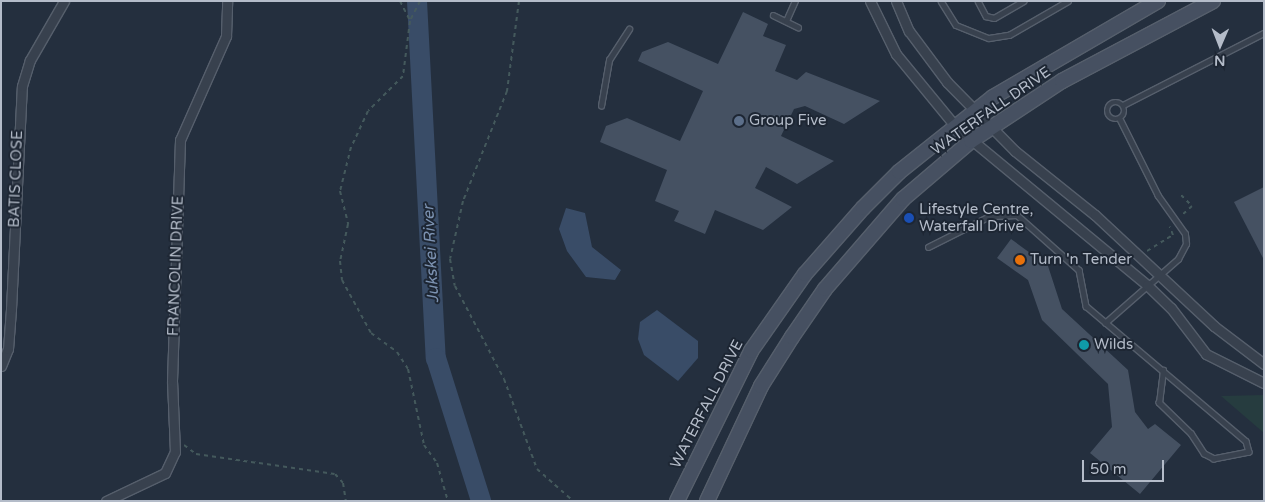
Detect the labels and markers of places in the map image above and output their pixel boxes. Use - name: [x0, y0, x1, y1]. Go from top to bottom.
- place label: Group Five: [749, 112, 827, 130]
- marker: Group Five: [733, 115, 745, 127]
- place label: Lifestyle Centre, Waterfall Drive: [919, 200, 1033, 235]
- marker: Lifestyle Centre, Waterfall Drive: [903, 212, 915, 224]
- place label: Turn 'n Tender: [1030, 251, 1132, 269]
- marker: Turn 'n Tender: [1014, 254, 1026, 266]
- place label: Wilds: [1094, 336, 1133, 354]
- marker: Wilds: [1078, 339, 1090, 351]

